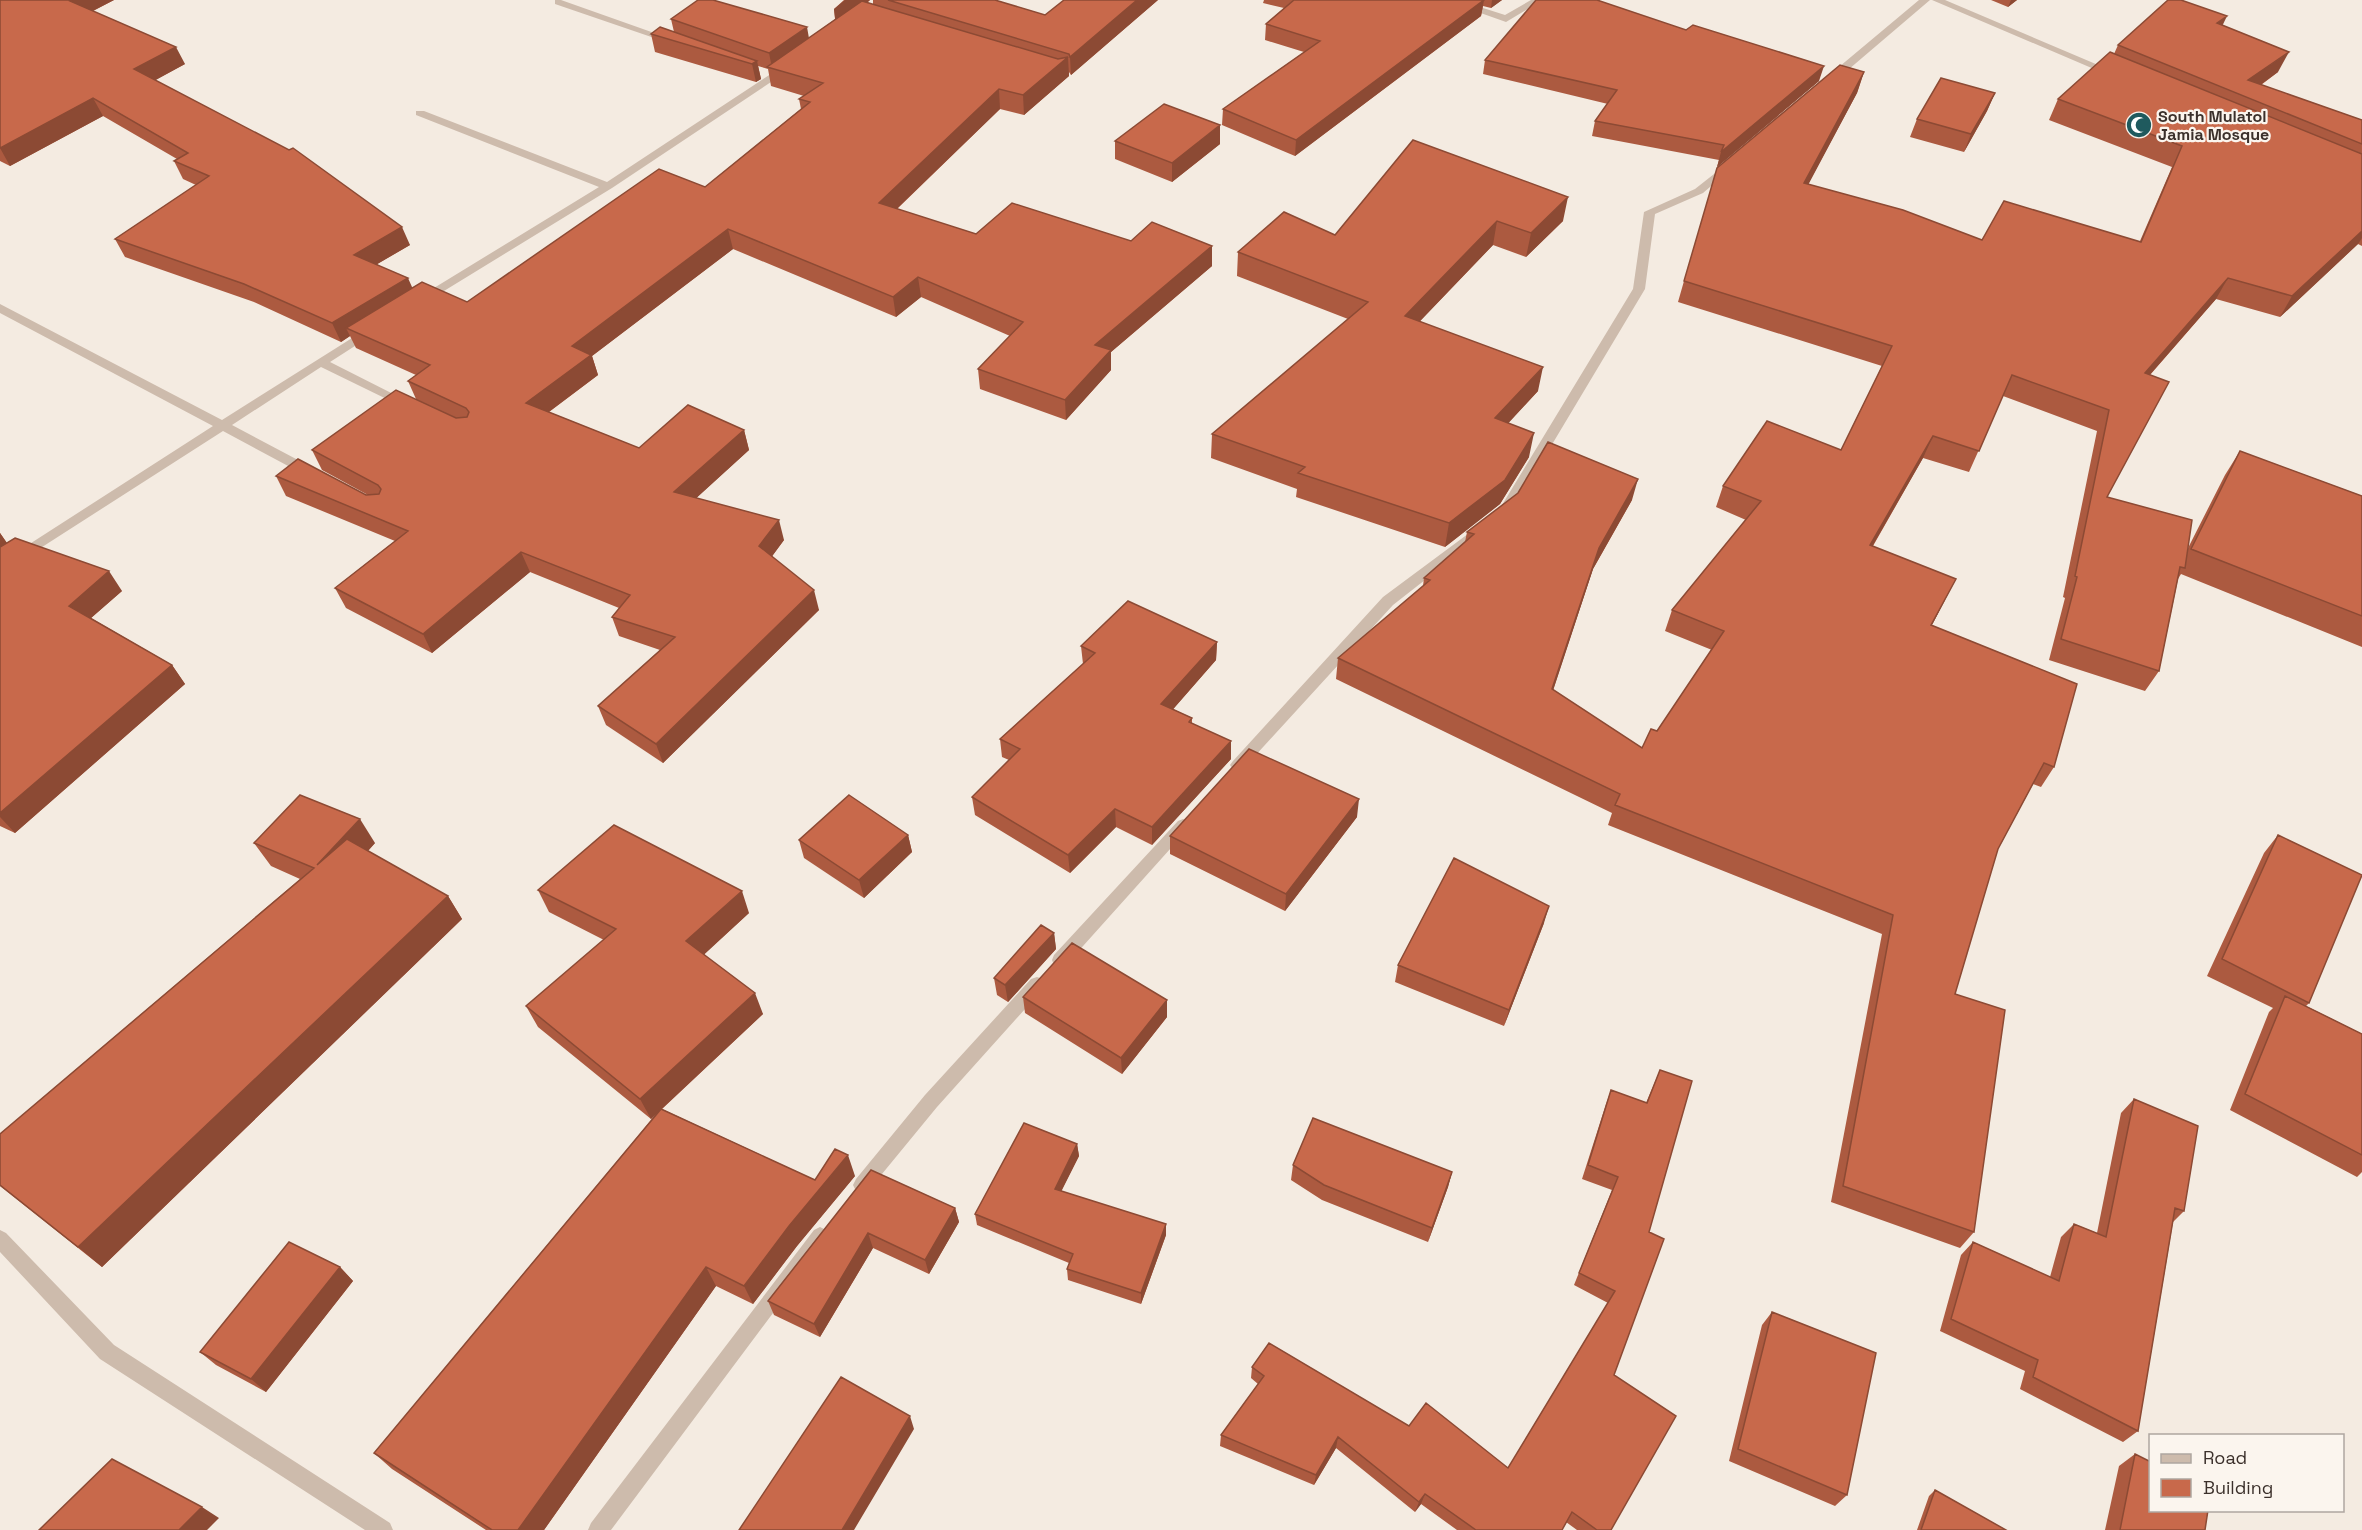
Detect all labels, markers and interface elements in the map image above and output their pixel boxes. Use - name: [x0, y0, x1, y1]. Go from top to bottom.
- place label: South Mulatol Jamia Mosque: [2158, 106, 2269, 145]
- mosque icon: South Mulatol Jamia Mosque: [2124, 110, 2154, 140]
- legend: [2149, 1434, 2344, 1512]
- text: Road: [2203, 1446, 2247, 1469]
- text: Building: [2203, 1476, 2273, 1499]

